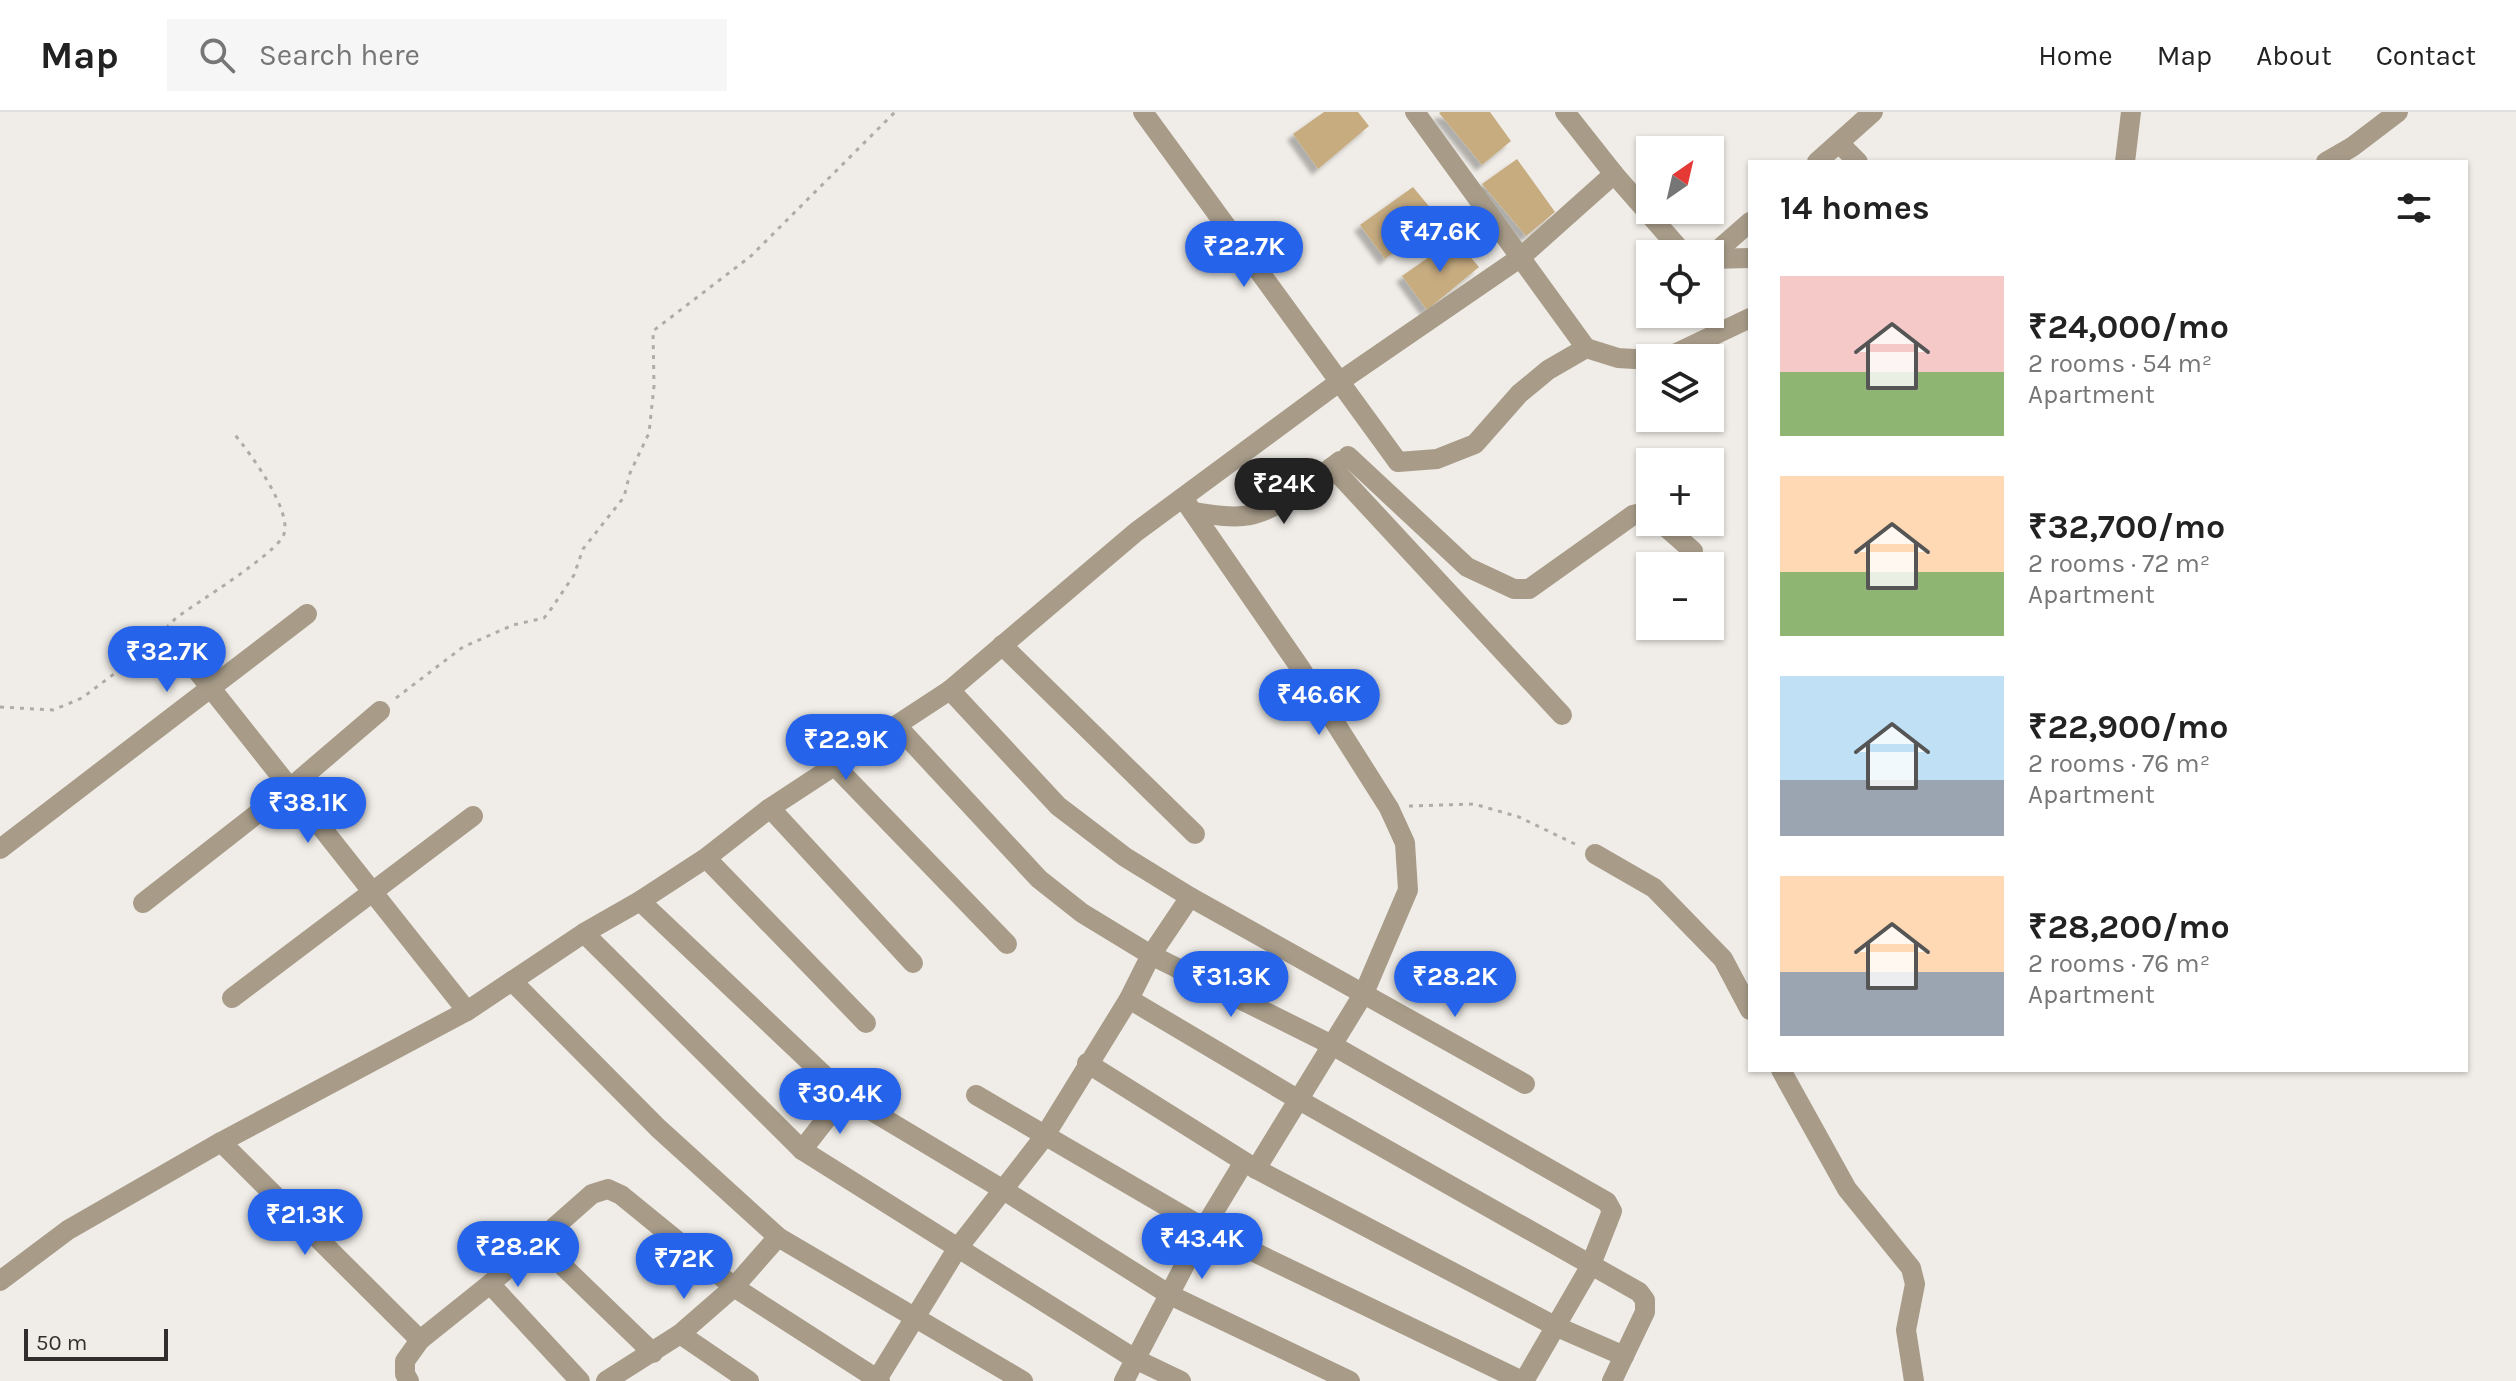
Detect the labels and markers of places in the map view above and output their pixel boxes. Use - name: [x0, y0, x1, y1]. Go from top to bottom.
- pin: ₹47.6K: [1375, 206, 1505, 274]
- pin: ₹22.7K: [1179, 221, 1309, 289]
- pin: ₹24K: [1237, 458, 1331, 526]
- pin: ₹32.7K: [102, 626, 232, 694]
- pin: ₹46.6K: [1254, 669, 1384, 737]
- pin: ₹22.9K: [781, 714, 911, 782]
- pin: ₹38.1K: [243, 777, 373, 845]
- pin: ₹31.3K: [1166, 951, 1296, 1019]
- pin: ₹28.2K: [1390, 951, 1520, 1019]
- pin: ₹30.4K: [775, 1068, 905, 1136]
- pin: ₹21.3K: [240, 1189, 370, 1257]
- pin: ₹43.4K: [1137, 1213, 1267, 1281]
- pin: ₹28.2K: [453, 1221, 583, 1289]
- pin: ₹72K: [637, 1233, 731, 1301]

